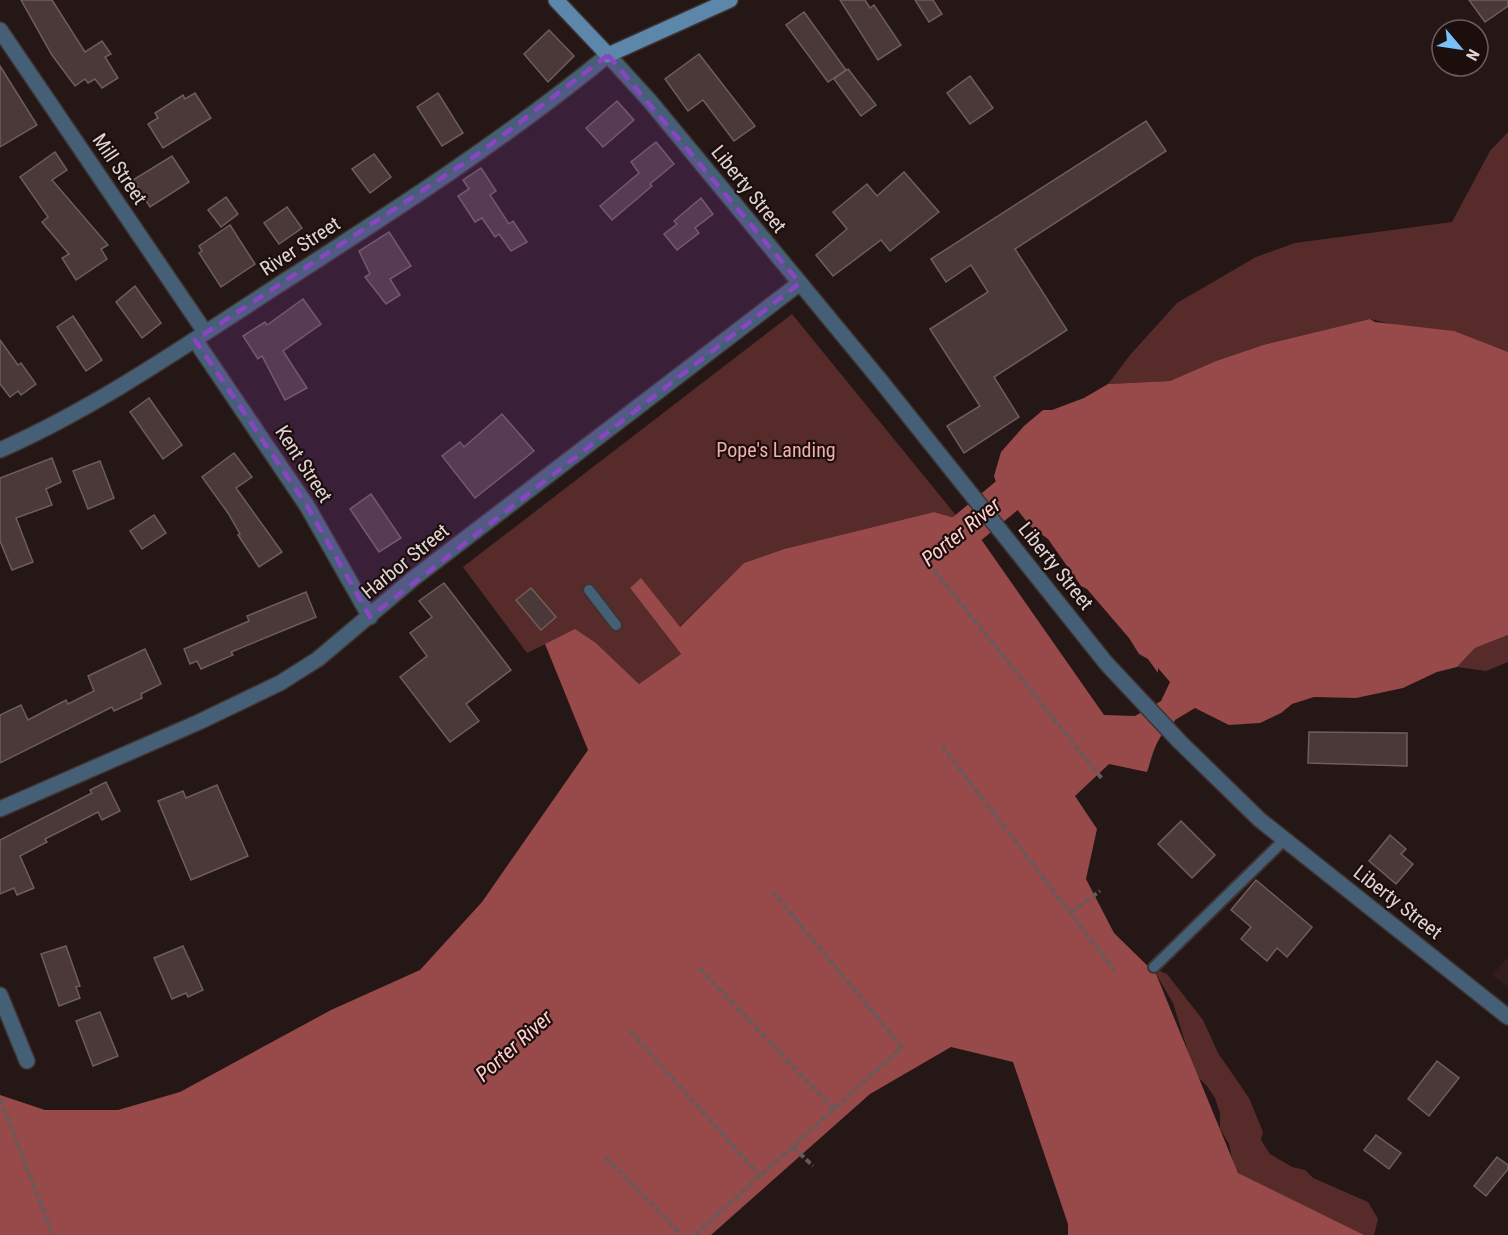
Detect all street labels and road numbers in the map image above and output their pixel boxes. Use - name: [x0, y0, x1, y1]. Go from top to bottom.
- street label: Mill Street: [88, 129, 152, 209]
- street label: Liberty Street: [706, 140, 792, 238]
- street label: River Street: [255, 211, 345, 281]
- street label: Kent Street: [270, 421, 338, 507]
- street label: Liberty Street: [1013, 517, 1099, 615]
- street label: Harbor Street: [356, 518, 454, 604]
- street label: Liberty Street: [1349, 860, 1447, 944]

